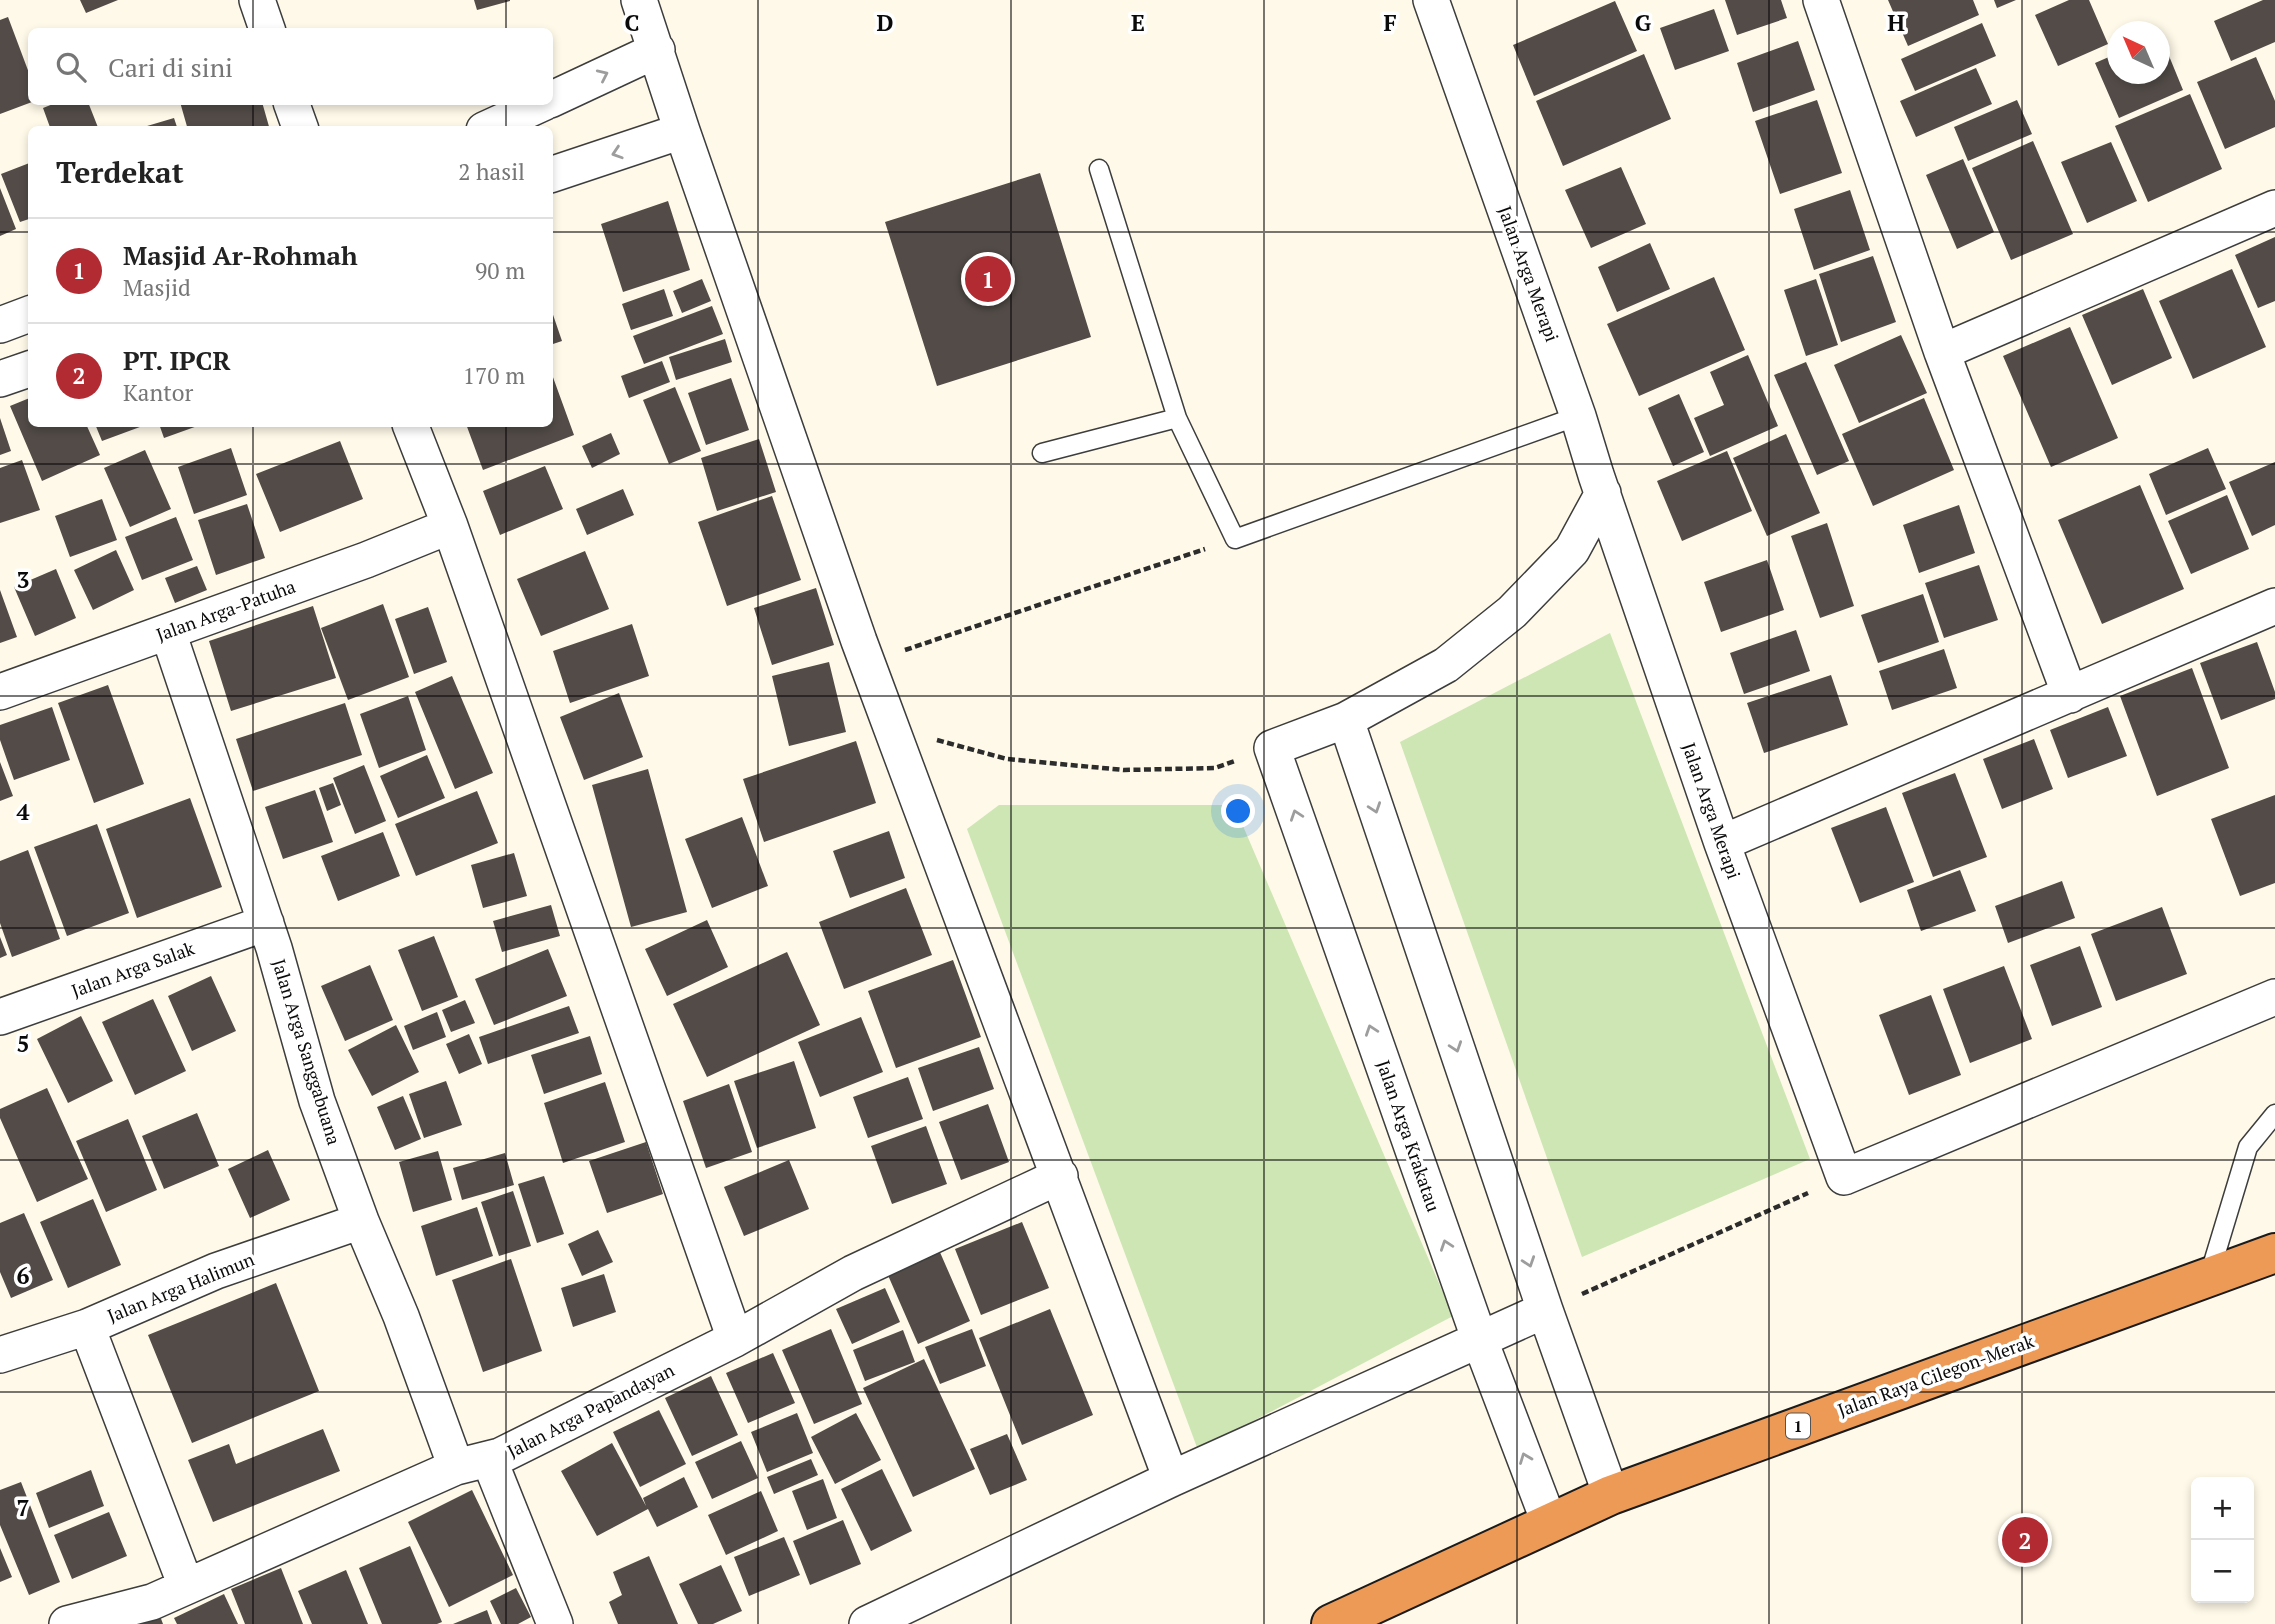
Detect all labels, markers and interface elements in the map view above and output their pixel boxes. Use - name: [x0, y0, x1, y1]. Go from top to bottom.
- text: C: [625, 7, 640, 38]
- text: D: [877, 7, 894, 38]
- text: E: [1131, 7, 1145, 38]
- text: F: [1383, 7, 1397, 38]
- text: G: [1635, 7, 1652, 38]
- text: H: [1887, 7, 1905, 38]
- north arrow: [2107, 21, 2170, 84]
- search box: [28, 28, 553, 105]
- icon: search: [52, 48, 90, 86]
- text: Cari di sini: [108, 50, 233, 84]
- one-way arrow: [596, 69, 609, 83]
- one-way arrow: [612, 145, 624, 159]
- text: Terdekat: [56, 152, 184, 192]
- text: 2 hasil: [458, 156, 525, 187]
- street label: Jalan Arga Merapi: [1493, 202, 1565, 345]
- text: Masjid Ar-Rohmah: [123, 238, 358, 272]
- pin: 1: [965, 253, 1011, 305]
- text: 1: [73, 255, 86, 286]
- text: 90 m: [475, 255, 525, 286]
- text: Masjid: [123, 272, 191, 303]
- text: PT. IPCR: [123, 343, 231, 377]
- text: 2: [73, 360, 86, 391]
- text: 170 m: [463, 360, 525, 391]
- text: Kantor: [123, 377, 193, 408]
- text: 3: [17, 564, 30, 595]
- street label: Jalan Arga-Patuha: [153, 574, 299, 646]
- street label: Jalan Arga Merapi: [1677, 739, 1747, 882]
- your location: [1221, 794, 1255, 828]
- text: 4: [17, 796, 30, 827]
- one-way arrow: [1367, 802, 1382, 814]
- one-way arrow: [1290, 809, 1304, 822]
- street label: Jalan Arga Salak: [68, 935, 198, 1002]
- street label: Jalan Arga Sanggabuana: [267, 956, 347, 1148]
- one-way arrow: [1365, 1024, 1379, 1036]
- text: 5: [17, 1028, 30, 1059]
- one-way arrow: [1448, 1040, 1462, 1053]
- street label: Jalan Arga Krakatau: [1372, 1057, 1446, 1215]
- one-way arrow: [1440, 1239, 1454, 1251]
- street label: Jalan Arga Halimun: [104, 1247, 258, 1327]
- one-way arrow: [1521, 1256, 1535, 1268]
- text: 6: [17, 1260, 30, 1291]
- street label: Jalan Raya Cilegon-Merak: [1834, 1328, 2038, 1422]
- street label: Jalan Arga Papandayan: [503, 1357, 678, 1463]
- road number: 1: [1786, 1414, 1810, 1438]
- one-way arrow: [1519, 1452, 1533, 1465]
- map controls: [2191, 1477, 2254, 1603]
- button: +: [2191, 1477, 2254, 1540]
- text: 7: [17, 1492, 30, 1523]
- pin: 2: [2002, 1514, 2048, 1566]
- button: −: [2191, 1540, 2254, 1603]

